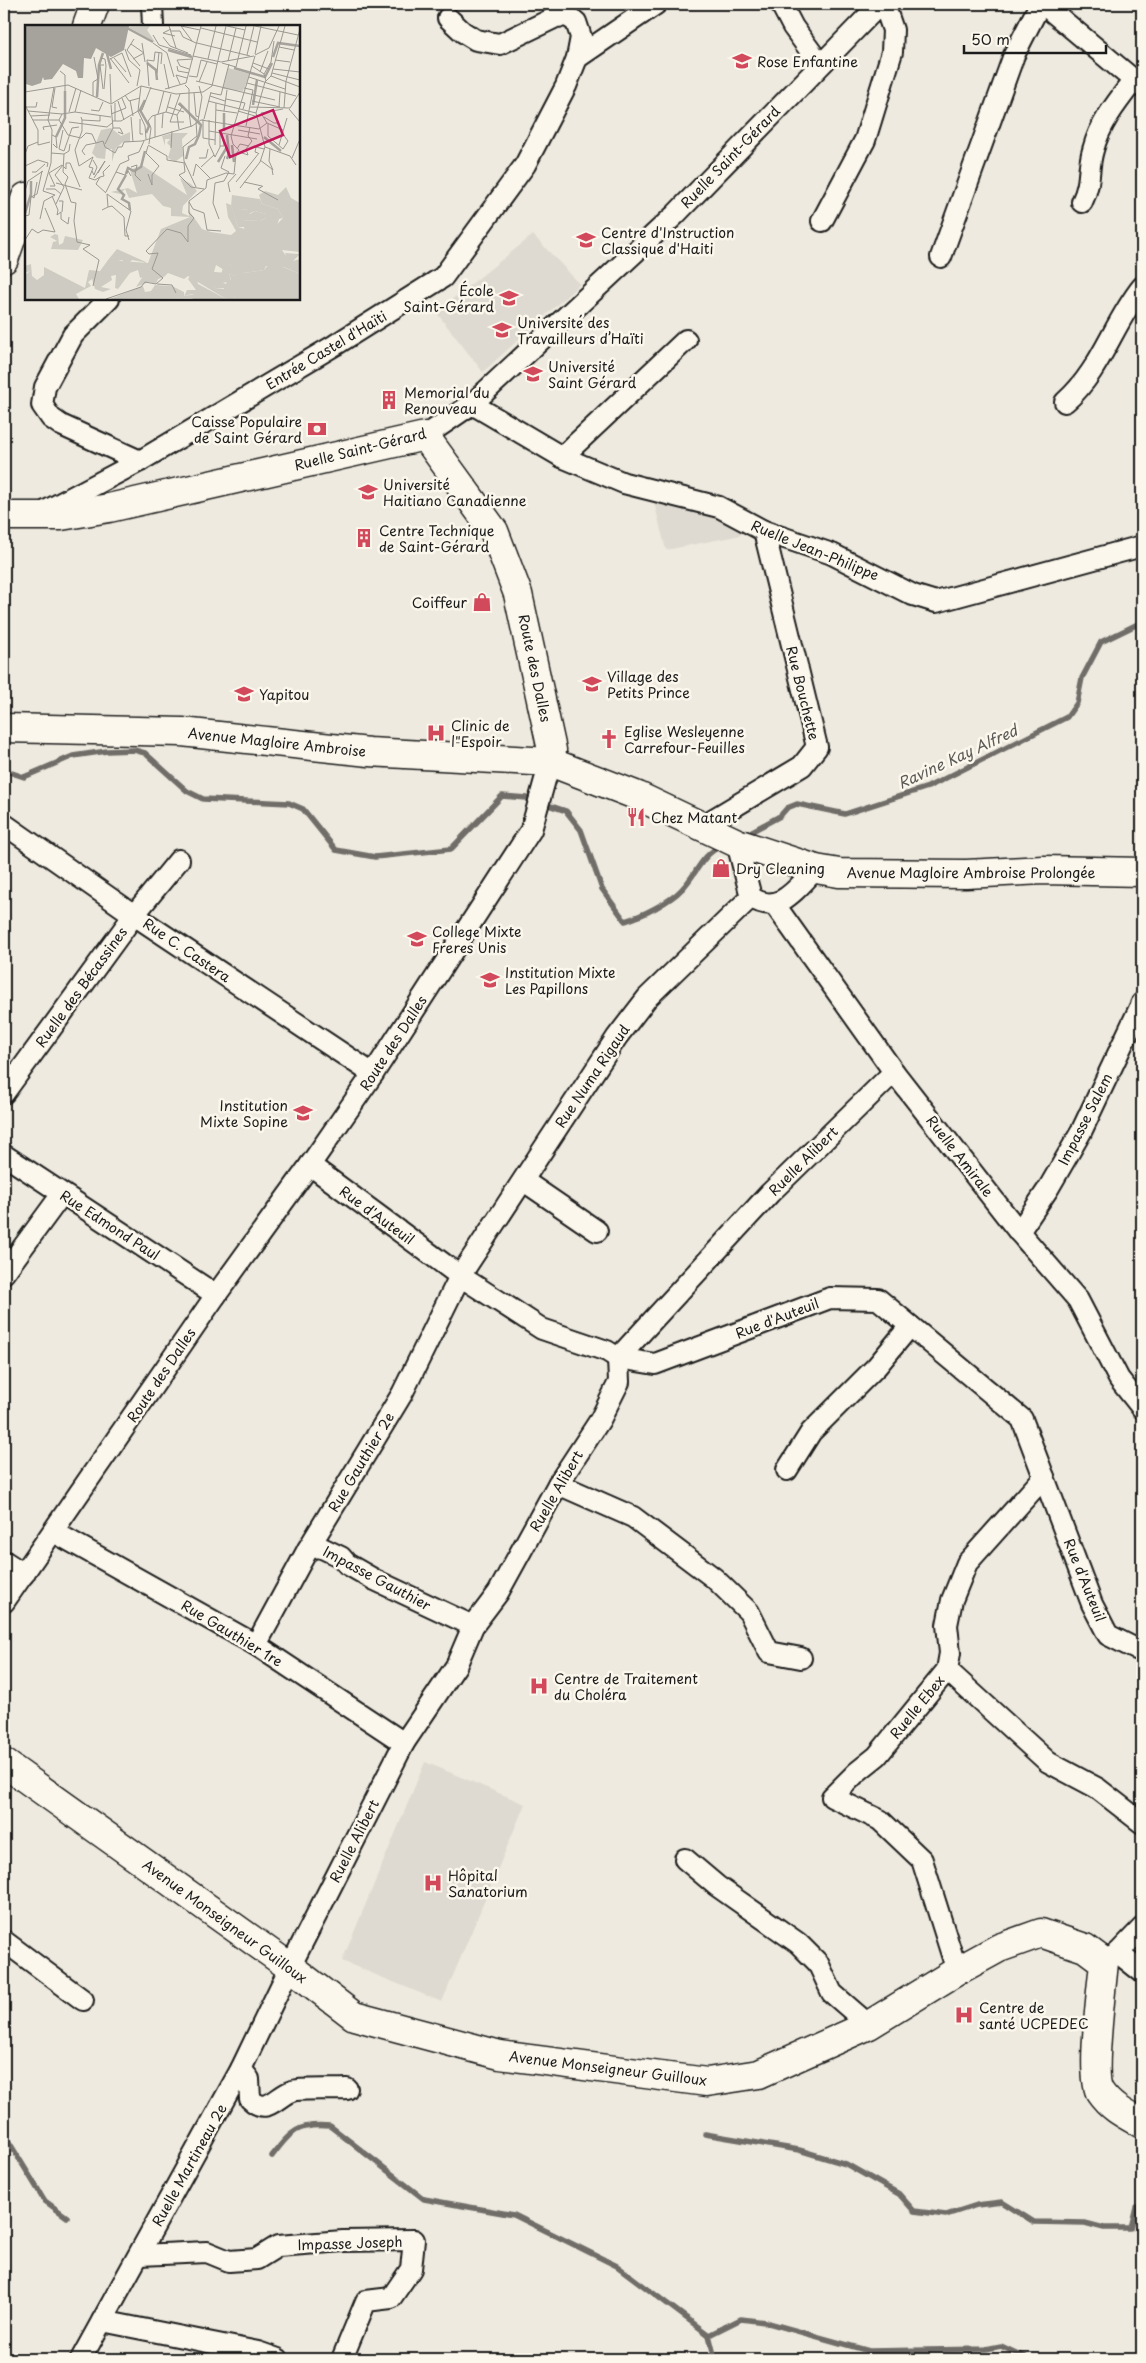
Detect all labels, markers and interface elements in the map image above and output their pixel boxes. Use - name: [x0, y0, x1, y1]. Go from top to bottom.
- scale bar: [964, 22, 1106, 54]
- inset map: [25, 25, 300, 300]
- text: 50 m: [971, 27, 1010, 50]
- school or university icon: Rose Enfantine: [731, 50, 753, 72]
- place label: Rose Enfantine: [757, 51, 858, 72]
- street label: Ruelle Saint-Gérard: [675, 101, 785, 213]
- place label: Centre d'Instruction Classique d'Haiti: [601, 222, 735, 259]
- school or university icon: Centre d'Instruction Classique d'Haiti: [575, 229, 597, 251]
- place label: École Saint-Gérard: [404, 280, 494, 317]
- school or university icon: École Saint-Gérard: [498, 287, 520, 309]
- street label: Entrée Castel d'Haïti: [261, 305, 391, 395]
- place label: Université des Travailleurs d’Haïti: [517, 312, 644, 349]
- school or university icon: Université des Travailleurs d’Haïti: [491, 319, 513, 341]
- place label: Université Saint Gérard: [548, 356, 637, 393]
- school or university icon: Université Saint Gérard: [522, 363, 544, 385]
- place label: Memorial du Renouveau: [404, 382, 490, 419]
- building icon: Memorial du Renouveau: [378, 389, 400, 411]
- place label: Caisse Populaire de Saint Gérard: [191, 411, 302, 448]
- bank icon: Caisse Populaire de Saint Gérard: [306, 418, 328, 440]
- street label: Ruelle Saint-Gérard: [292, 422, 429, 476]
- place label: Université Haitiano Canadienne: [383, 474, 527, 511]
- school or university icon: Université Haitiano Canadienne: [357, 481, 379, 503]
- street label: Ruelle Jean-Philippe: [748, 515, 882, 585]
- place label: Centre Technique de Saint-Gérard: [379, 520, 495, 557]
- building icon: Centre Technique de Saint-Gérard: [353, 527, 375, 549]
- shop icon: Coiffeur: [471, 591, 493, 613]
- place label: Coiffeur: [412, 592, 467, 613]
- street label: Route des Dalles: [513, 612, 557, 724]
- street label: Rue Bouchette: [781, 644, 825, 742]
- place label: Village des Petits Prince: [607, 666, 690, 703]
- school or university icon: Village des Petits Prince: [581, 673, 603, 695]
- school or university icon: Yapitou: [233, 683, 255, 705]
- place label: Yapitou: [259, 684, 309, 705]
- place label: Clinic de l"Espoir: [451, 715, 510, 752]
- water label: Ravine Kay Alfred: [893, 717, 1023, 794]
- place label: Eglise Wesleyenne Carrefour-Feuilles: [624, 721, 745, 758]
- street label: Avenue Magloire Ambroise: [187, 722, 367, 762]
- hospital icon: Clinic de l"Espoir: [425, 722, 447, 744]
- church icon: Eglise Wesleyenne Carrefour-Feuilles: [598, 728, 620, 750]
- restaurant icon: Chez Matant: [625, 806, 647, 828]
- place label: Chez Matant: [651, 807, 738, 828]
- shop icon: Dry Cleaning: [710, 857, 732, 879]
- place label: Dry Cleaning: [736, 858, 825, 879]
- street label: Avenue Magloire Ambroise Prolongée: [847, 862, 1095, 883]
- street label: Rue C. Castera: [139, 913, 235, 987]
- place label: College Mixte Freres Unis: [432, 921, 522, 958]
- street label: Ruelle des Bécassines: [30, 922, 132, 1052]
- school or university icon: College Mixte Freres Unis: [406, 928, 428, 950]
- place label: Institution Mixte Les Papillons: [505, 962, 616, 999]
- school or university icon: Institution Mixte Les Papillons: [479, 969, 501, 991]
- street label: Route des Dalles: [354, 991, 432, 1095]
- street label: Rue Numa Rigaud: [550, 1020, 635, 1132]
- street label: Impasse Salem: [1053, 1069, 1117, 1169]
- place label: Institution Mixte Sopine: [200, 1095, 288, 1132]
- school or university icon: Institution Mixte Sopine: [292, 1102, 314, 1124]
- street label: Ruelle Amirale: [921, 1111, 999, 1201]
- street label: Ruelle Alibert: [763, 1121, 843, 1201]
- street label: Rue d'Auteuil: [335, 1181, 419, 1249]
- street label: Rue Edmond Paul: [56, 1185, 164, 1265]
- street label: Rue d'Auteuil: [732, 1292, 822, 1344]
- street label: Route des Dalles: [122, 1324, 200, 1426]
- street label: Rue Gauthier 2e: [323, 1408, 399, 1516]
- street label: Ruelle Alibert: [524, 1446, 588, 1536]
- street label: Rue d'Auteuil: [1059, 1535, 1111, 1625]
- street label: Impasse Gauthier: [319, 1541, 435, 1616]
- street label: Rue Gauthier 1re: [177, 1594, 287, 1672]
- place label: Centre de Traitement du Choléra: [554, 1668, 698, 1705]
- street label: Ruelle Ebex: [885, 1671, 949, 1743]
- hospital icon: Centre de Traitement du Choléra: [528, 1675, 550, 1697]
- street label: Ruelle Alibert: [324, 1795, 384, 1886]
- street label: Avenue Monseigneur Guilloux: [138, 1854, 312, 1988]
- place label: Hôpital Sanatorium: [448, 1865, 528, 1902]
- hospital icon: Hôpital Sanatorium: [422, 1872, 444, 1894]
- place label: Centre de santé UCPEDEC: [979, 1997, 1089, 2034]
- hospital icon: Centre de santé UCPEDEC: [953, 2004, 975, 2026]
- street label: Avenue Monseigneur Guilloux: [508, 2045, 708, 2091]
- street label: Ruelle Martineau 2e: [146, 2099, 232, 2230]
- street label: Impasse Joseph: [297, 2231, 403, 2255]

